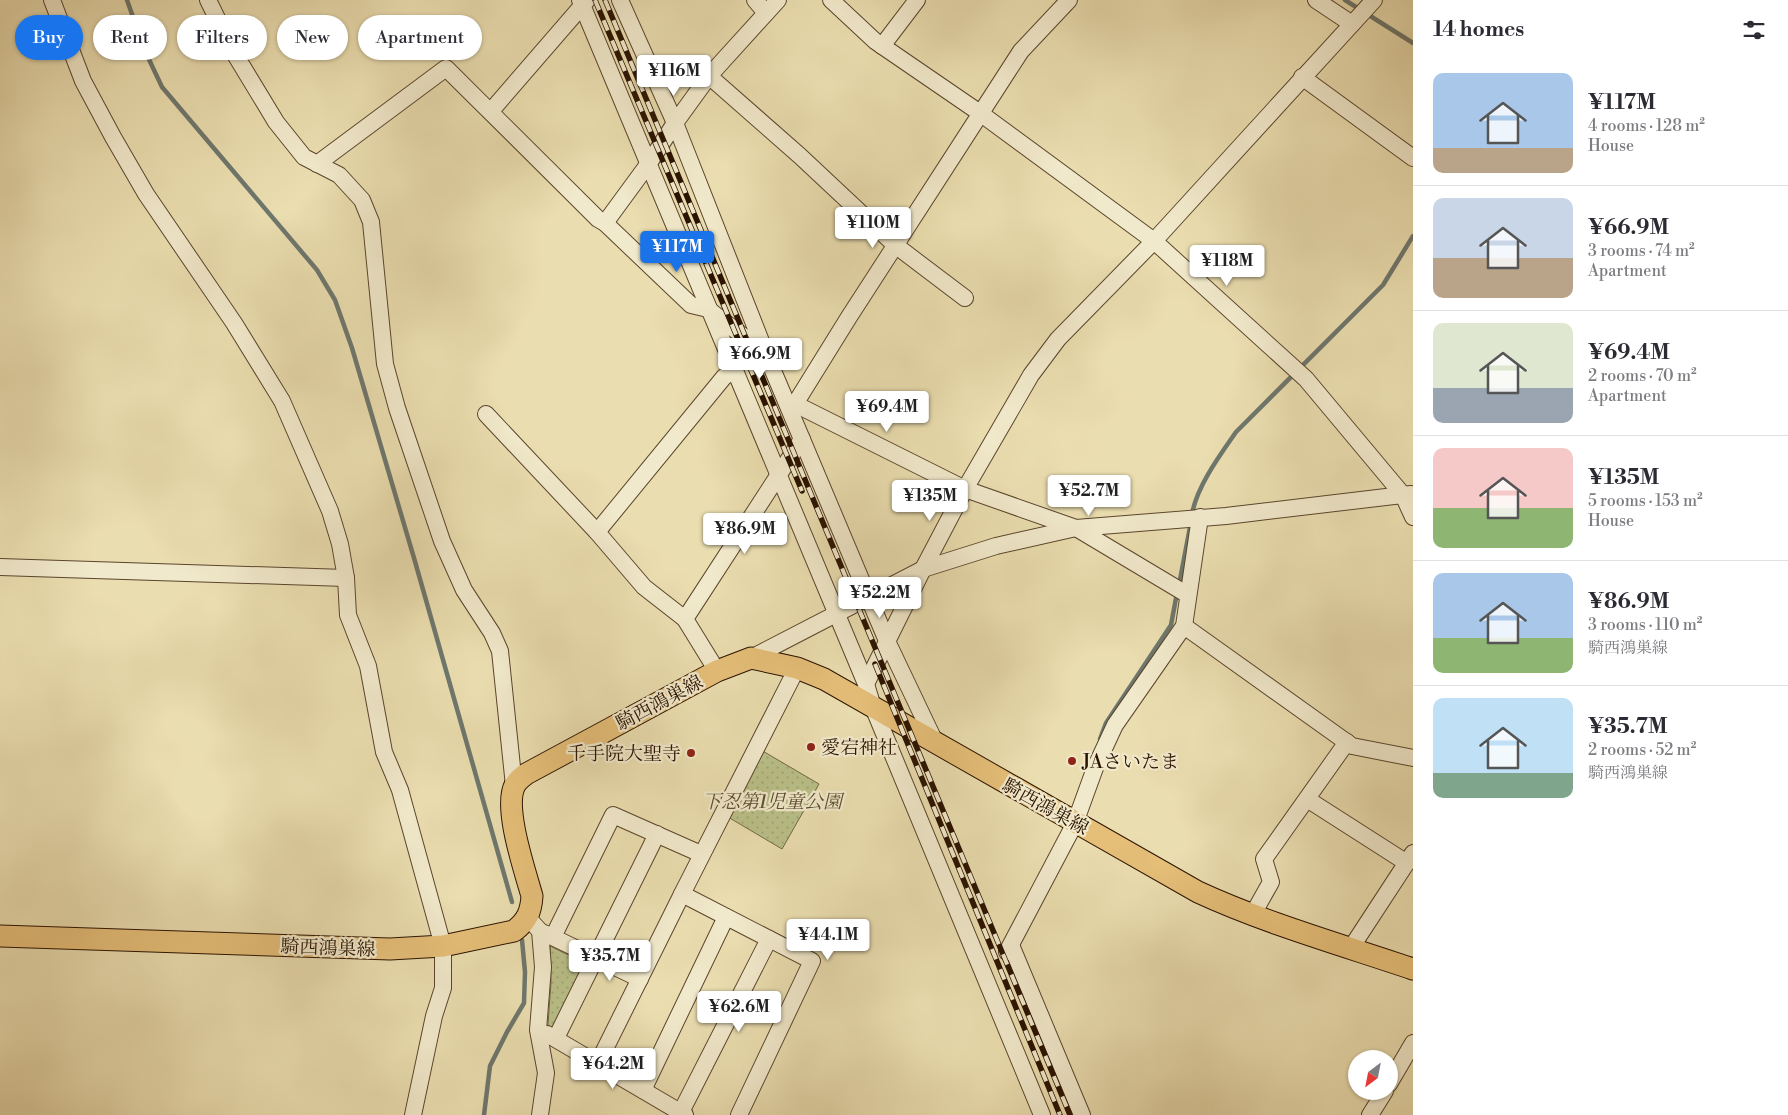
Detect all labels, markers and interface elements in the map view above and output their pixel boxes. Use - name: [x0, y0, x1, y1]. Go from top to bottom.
- chip: Buy: [15, 15, 83, 60]
- chip: Rent: [93, 15, 167, 60]
- chip: Filters: [177, 15, 267, 60]
- chip: New: [277, 15, 348, 60]
- chip: Apartment: [358, 15, 482, 60]
- icon: filters: [1740, 16, 1768, 44]
- text: 14 homes: [1433, 17, 1524, 43]
- pin: ¥116M: [639, 54, 709, 97]
- text: ¥116M: [648, 61, 700, 81]
- text: ¥117M: [1588, 90, 1656, 116]
- icon: home: [1473, 93, 1533, 153]
- text: 4 rooms · 128 m²: [1588, 116, 1705, 136]
- text: House: [1588, 136, 1634, 156]
- pin: ¥110M: [838, 206, 908, 249]
- text: ¥110M: [846, 213, 900, 233]
- text: ¥66.9M: [1588, 215, 1669, 241]
- icon: home: [1473, 218, 1533, 278]
- pin: ¥117M: [642, 230, 712, 273]
- text: ¥117M: [651, 237, 703, 257]
- text: 3 rooms · 74 m²: [1588, 241, 1695, 261]
- pin: ¥118M: [1192, 244, 1262, 287]
- text: ¥118M: [1201, 251, 1253, 271]
- text: Apartment: [1588, 261, 1667, 281]
- pin: ¥66.9M: [719, 338, 801, 380]
- text: ¥69.4M: [1588, 340, 1670, 366]
- icon: home: [1473, 343, 1533, 403]
- text: ¥66.9M: [729, 344, 791, 364]
- text: 2 rooms · 70 m²: [1588, 366, 1697, 386]
- text: Apartment: [1588, 386, 1667, 406]
- pin: ¥69.4M: [846, 390, 928, 433]
- text: ¥69.4M: [856, 397, 918, 417]
- text: ¥135M: [1588, 465, 1659, 491]
- icon: home: [1473, 468, 1533, 528]
- pin: ¥52.7M: [1048, 474, 1130, 517]
- pin: ¥135M: [895, 480, 965, 522]
- text: ¥52.7M: [1059, 481, 1119, 501]
- text: ¥135M: [903, 486, 957, 506]
- text: 5 rooms · 153 m²: [1588, 491, 1703, 511]
- text: House: [1588, 511, 1634, 531]
- pin: ¥86.9M: [704, 512, 786, 555]
- text: ¥86.9M: [714, 519, 776, 539]
- pin: ¥52.2M: [839, 576, 921, 619]
- text: ¥52.2M: [849, 583, 911, 603]
- text: ¥86.9M: [1588, 589, 1669, 615]
- icon: home: [1473, 593, 1533, 653]
- text: 3 rooms · 110 m²: [1588, 615, 1702, 635]
- text: 騎西鴻巣線: [1588, 638, 1668, 658]
- street label: 騎西鴻巣線: [612, 670, 707, 736]
- text: ¥35.7M: [1588, 714, 1667, 740]
- icon: home: [1473, 718, 1533, 778]
- place label: 愛宕神社: [821, 736, 897, 760]
- text: 2 rooms · 52 m²: [1588, 740, 1696, 760]
- marker: 愛宕神社: [805, 741, 817, 753]
- place label: 千手院大聖寺: [567, 742, 681, 766]
- marker: 千手院大聖寺: [685, 747, 697, 759]
- place label: JAさいたま: [1081, 750, 1179, 774]
- marker: JAさいたま: [1066, 755, 1078, 767]
- text: 騎西鴻巣線: [1588, 763, 1668, 783]
- street label: 騎西鴻巣線: [998, 773, 1093, 840]
- park label: 下忍第1児童公園: [702, 790, 845, 814]
- pin: ¥44.1M: [787, 918, 869, 961]
- text: ¥44.1M: [798, 925, 858, 945]
- street label: 騎西鴻巣線: [280, 934, 376, 962]
- pin: ¥35.7M: [569, 940, 651, 982]
- text: ¥35.7M: [580, 946, 640, 966]
- pin: ¥62.6M: [698, 990, 780, 1033]
- text: ¥62.6M: [708, 997, 770, 1017]
- pin: ¥64.2M: [572, 1048, 654, 1090]
- north arrow: [1348, 1050, 1398, 1100]
- map controls: [1348, 1050, 1398, 1100]
- text: ¥64.2M: [582, 1054, 644, 1074]

